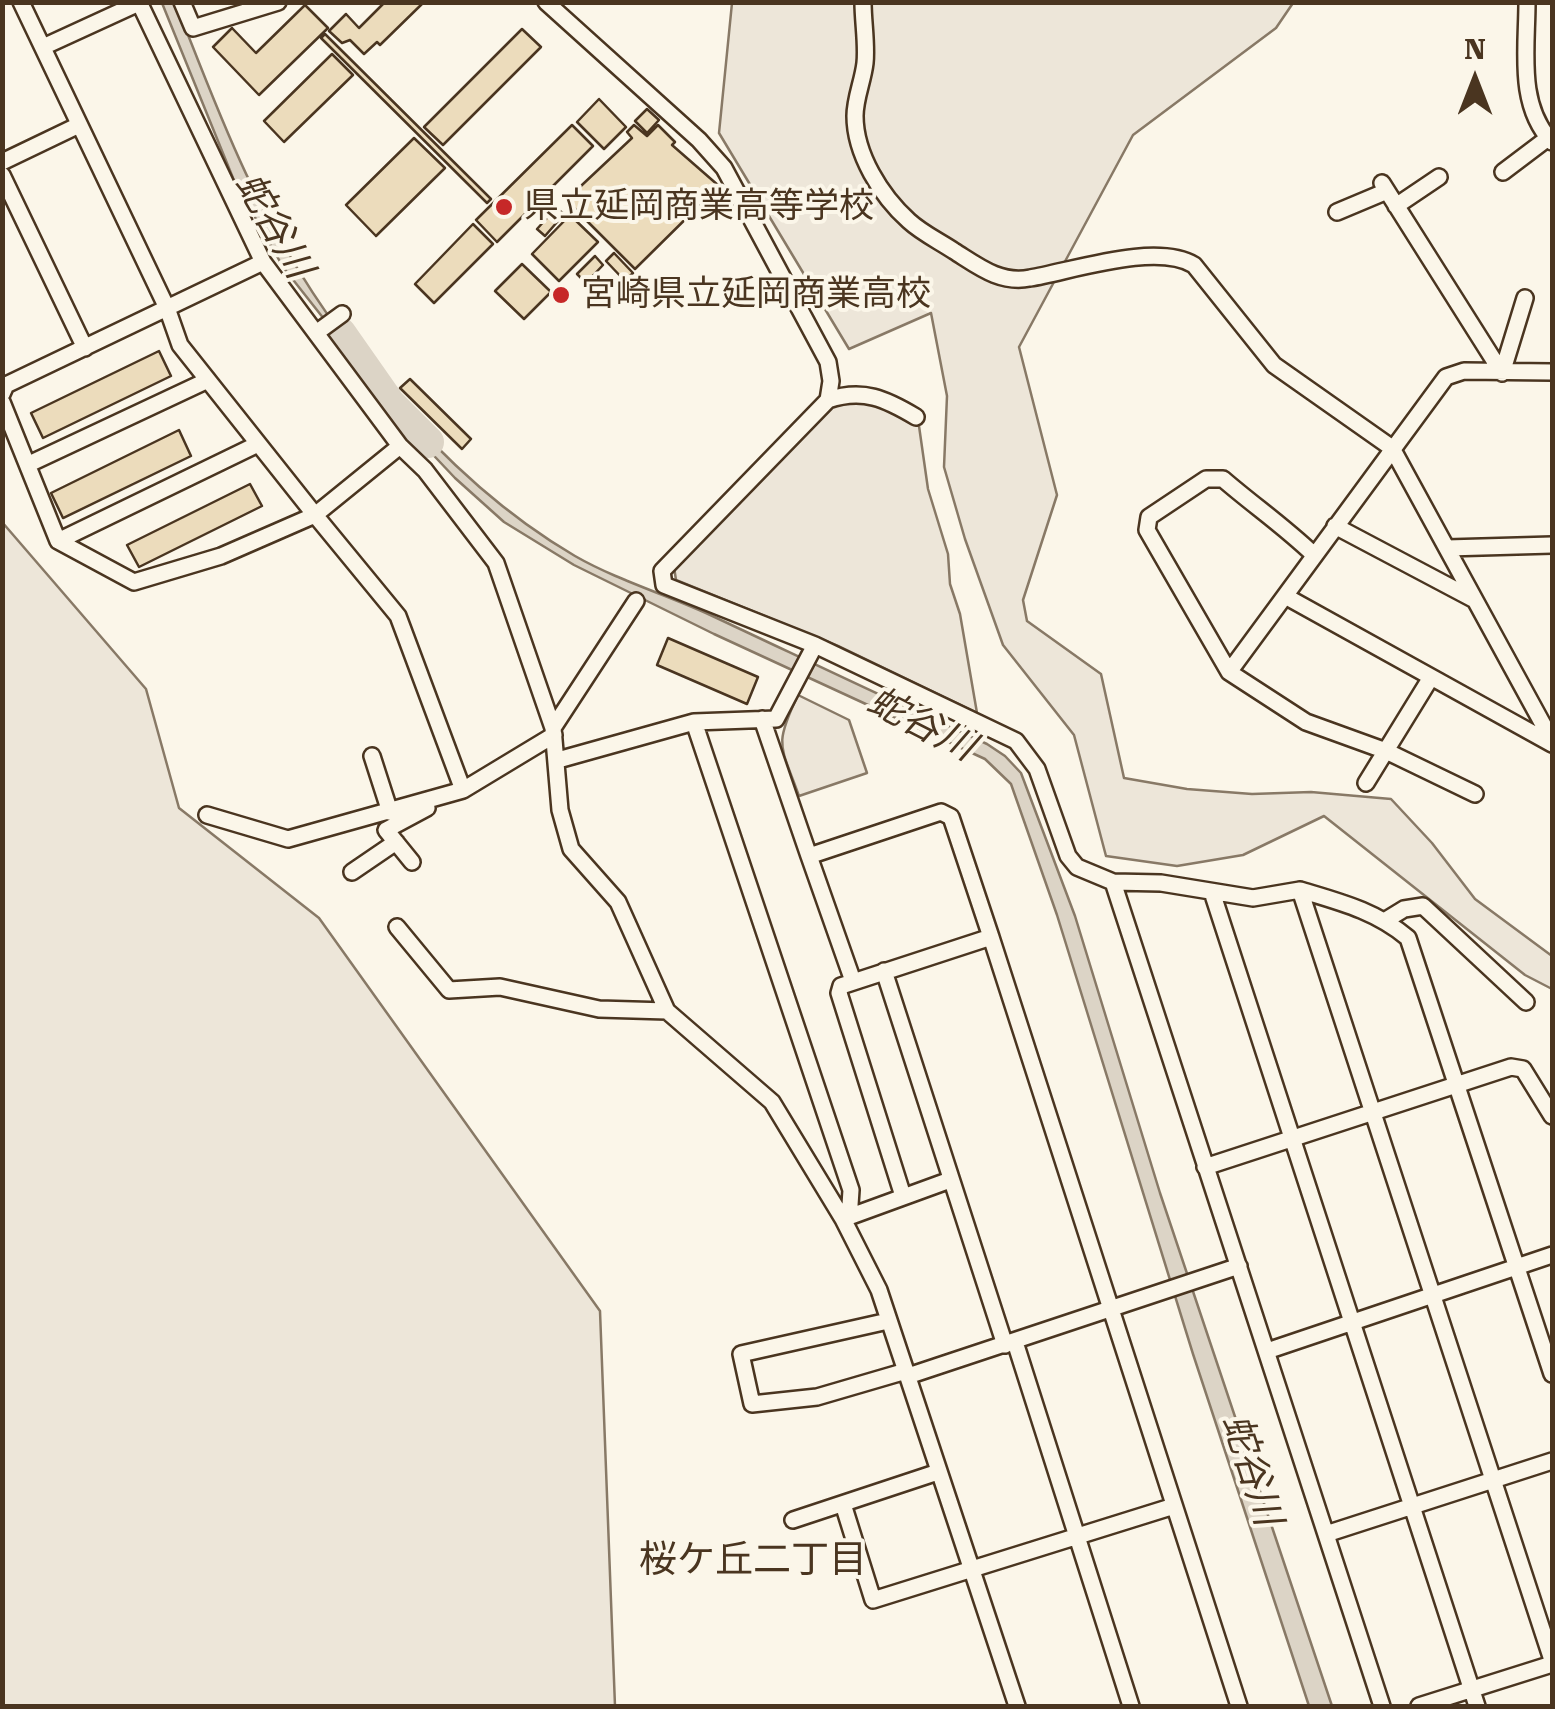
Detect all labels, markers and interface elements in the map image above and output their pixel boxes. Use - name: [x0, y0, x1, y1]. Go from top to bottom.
- north arrow: [1425, 30, 1525, 130]
- text: N: [1464, 33, 1486, 66]
- water label: 蛇谷川: [225, 165, 321, 287]
- place label: 県立延岡商業高等学校: [524, 186, 874, 228]
- marker: 県立延岡商業高等学校: [493, 196, 515, 218]
- place label: 宮崎県立延岡商業高校: [581, 274, 931, 316]
- marker: 宮崎県立延岡商業高校: [550, 284, 572, 306]
- water label: 蛇谷川: [860, 679, 982, 771]
- water label: 蛇谷川: [1212, 1409, 1290, 1531]
- district label: 桜ケ丘二丁目: [639, 1538, 867, 1584]

